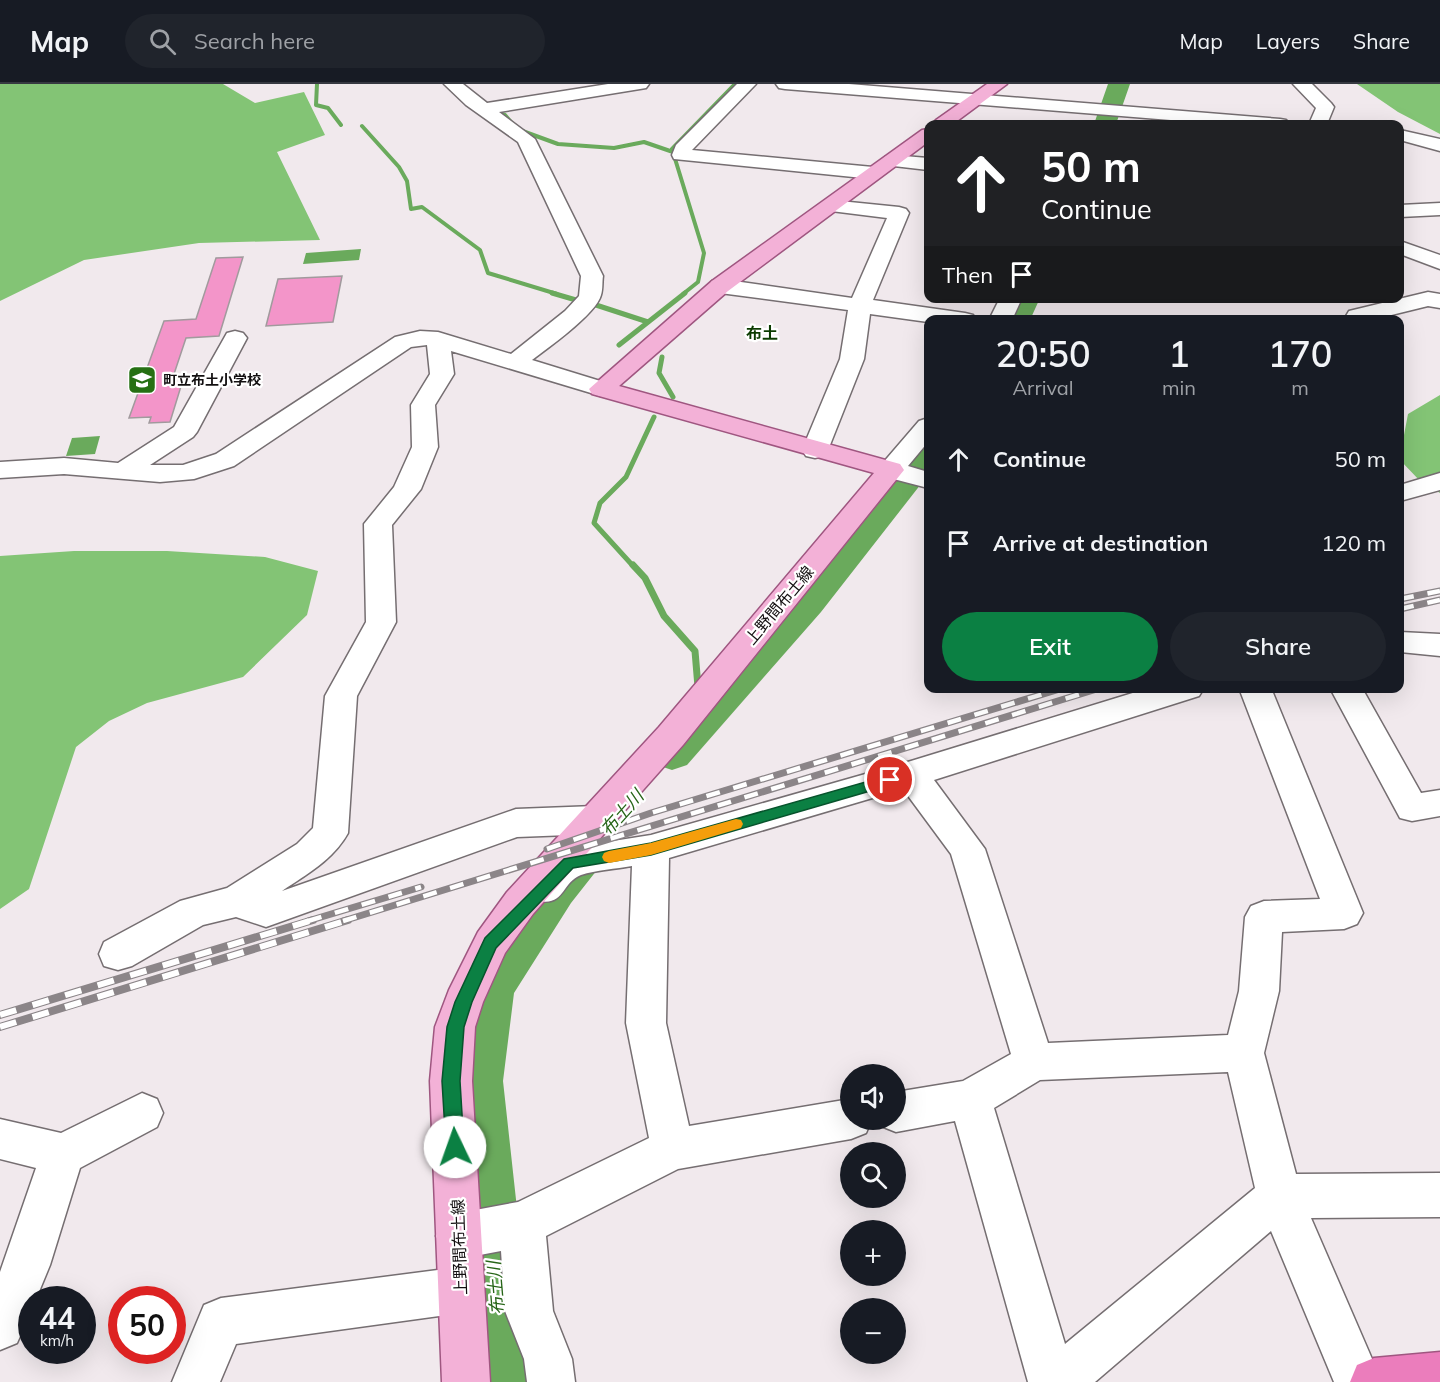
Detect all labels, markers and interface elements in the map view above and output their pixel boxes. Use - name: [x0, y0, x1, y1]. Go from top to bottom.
- search box: [125, 14, 545, 68]
- text: Map: [30, 24, 89, 59]
- icon: search: [146, 25, 179, 58]
- text: Search here: [194, 27, 315, 55]
- text: Map: [1180, 28, 1223, 54]
- text: Layers: [1256, 28, 1320, 54]
- text: Share: [1353, 28, 1410, 54]
- text: 50 m: [1041, 140, 1141, 193]
- icon: ahead: [942, 144, 1020, 222]
- text: Continue: [1041, 192, 1152, 226]
- icon: arrive: [1005, 258, 1038, 291]
- text: Then: [942, 261, 993, 289]
- district label: 布土: [746, 323, 778, 343]
- text: 20:50: [996, 331, 1090, 376]
- text: 1: [1168, 331, 1190, 376]
- text: 170: [1268, 331, 1332, 376]
- school or university icon: 町立布土小学校: [126, 364, 158, 396]
- place label: 町立布土小学校: [163, 371, 261, 389]
- text: Arrival: [1012, 375, 1074, 400]
- text: min: [1162, 375, 1196, 400]
- text: m: [1291, 375, 1309, 400]
- icon: ahead: [942, 443, 975, 476]
- text: Continue: [993, 445, 1086, 473]
- text: 50 m: [1335, 445, 1386, 473]
- icon: arrive: [942, 527, 975, 560]
- text: Arrive at destination: [993, 529, 1208, 557]
- text: 120 m: [1321, 529, 1386, 557]
- street label: 上野間布土線: [740, 562, 818, 648]
- button: Exit: [942, 612, 1158, 681]
- button: Share: [1170, 612, 1386, 681]
- pin: [864, 754, 915, 805]
- icon: arrive: [873, 763, 906, 796]
- water label: 布土川: [595, 783, 650, 840]
- map controls: [840, 1064, 906, 1364]
- button: sound: [840, 1064, 906, 1130]
- position arrow: [423, 1115, 487, 1179]
- button: search: [840, 1142, 906, 1208]
- street label: 上野間布土線: [447, 1199, 471, 1295]
- button: +: [840, 1220, 906, 1286]
- water label: 布土川: [482, 1258, 509, 1316]
- speed limit sign: 50: [108, 1286, 186, 1364]
- button: −: [840, 1298, 906, 1364]
- text: 44: [39, 1299, 75, 1337]
- text: km/h: [40, 1331, 74, 1350]

